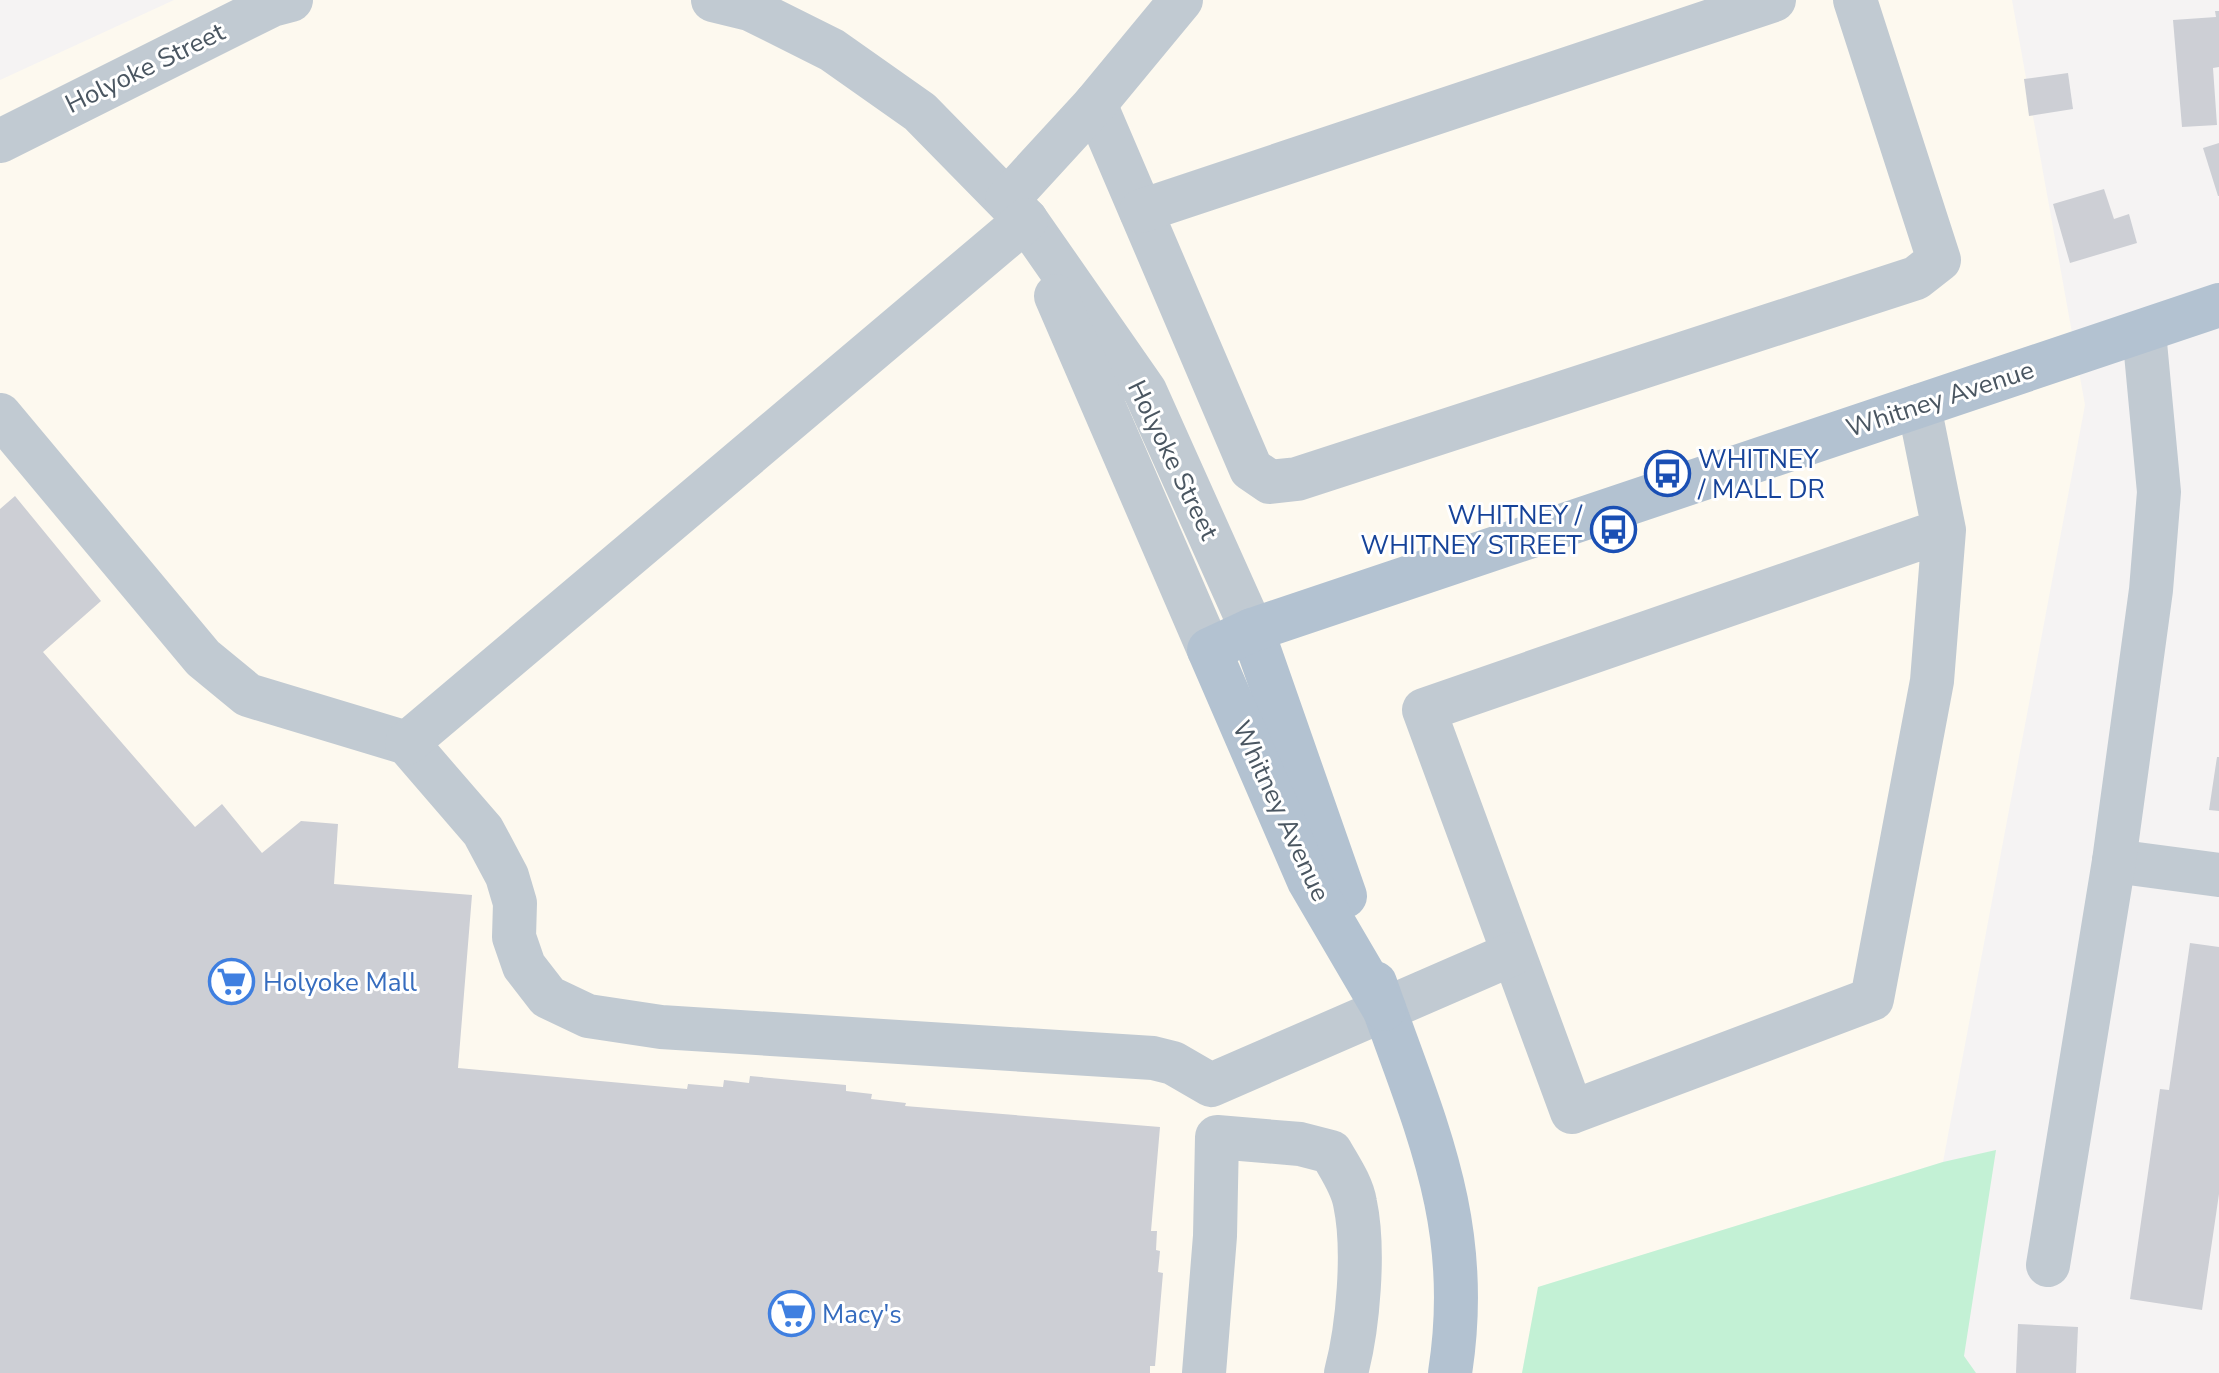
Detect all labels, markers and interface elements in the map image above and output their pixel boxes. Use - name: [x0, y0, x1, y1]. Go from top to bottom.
- street label: Holyoke Street: [59, 14, 231, 122]
- street label: Whitney Avenue: [1842, 352, 2038, 446]
- street label: Holyoke Street: [1119, 374, 1227, 546]
- place label: WHITNEY / MALL DR: [1697, 442, 1825, 507]
- bus stop icon: WHITNEY / MALL DR: [1643, 450, 1691, 498]
- place label: WHITNEY / WHITNEY STREET: [1361, 498, 1583, 563]
- bus stop icon: WHITNEY / WHITNEY STREET: [1589, 506, 1637, 554]
- street label: Whitney Avenue: [1224, 715, 1338, 907]
- supermarket icon: Holyoke Mall: [208, 958, 256, 1006]
- place label: Holyoke Mall: [263, 965, 417, 1000]
- supermarket icon: Macy's: [767, 1290, 815, 1338]
- place label: Macy's: [822, 1297, 902, 1332]

